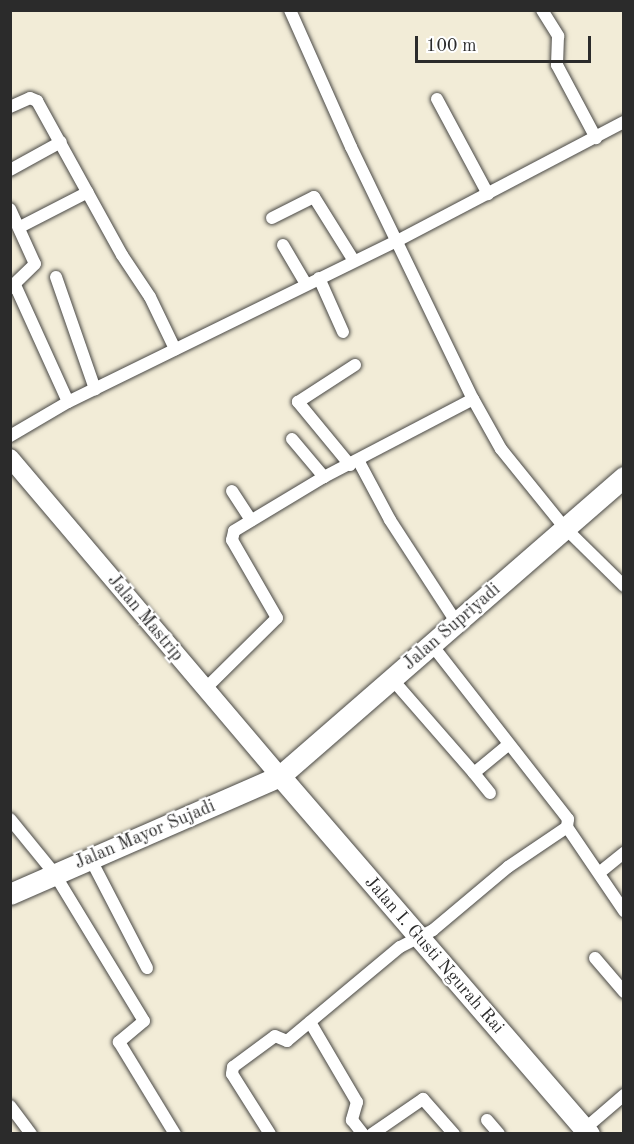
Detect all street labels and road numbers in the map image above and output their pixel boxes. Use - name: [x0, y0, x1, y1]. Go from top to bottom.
- street label: Jalan Mastrip: [102, 570, 188, 666]
- street label: Jalan Supriyadi: [399, 579, 505, 675]
- street label: Jalan Mayor Sujadi: [72, 796, 218, 874]
- street label: Jalan I. Gusti Ngurah Rai: [360, 872, 508, 1038]

